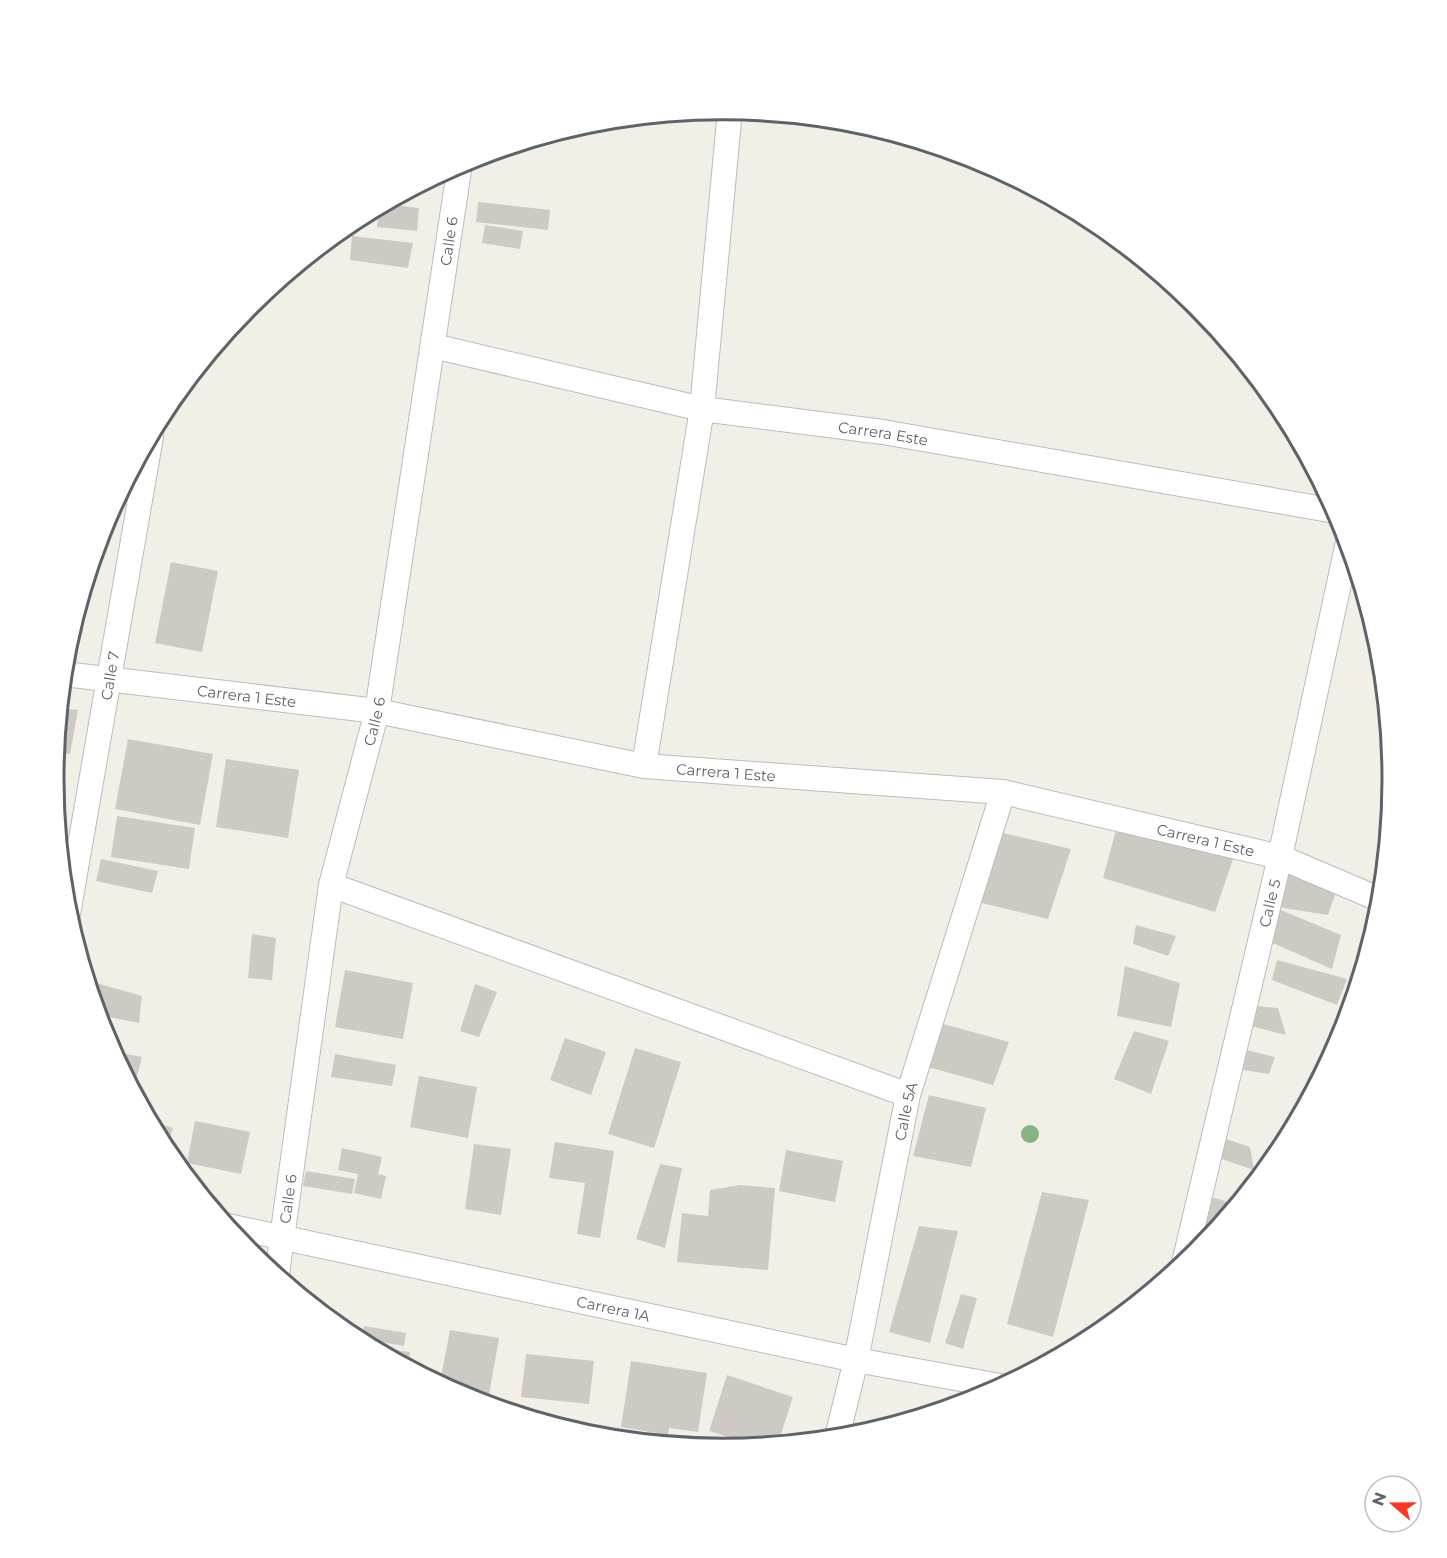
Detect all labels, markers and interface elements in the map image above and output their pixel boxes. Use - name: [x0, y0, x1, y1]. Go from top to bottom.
- street label: Calle 6: [435, 215, 461, 267]
- street label: Carrera Este: [837, 417, 929, 449]
- street label: Calle 7: [96, 650, 123, 702]
- street label: Carrera 1 Este: [196, 680, 297, 711]
- street label: Calle 6: [359, 696, 389, 748]
- street label: Carrera 1 Este: [676, 759, 776, 785]
- street label: Carrera 1 Este: [1155, 819, 1257, 860]
- street label: Calle 5: [1254, 877, 1284, 929]
- street label: Calle 5A: [890, 1079, 921, 1142]
- street label: Calle 6: [275, 1173, 300, 1225]
- street label: Carrera 1A: [575, 1291, 652, 1325]
- north arrow: [1363, 1474, 1423, 1534]
- text: N: [1368, 1490, 1391, 1508]

